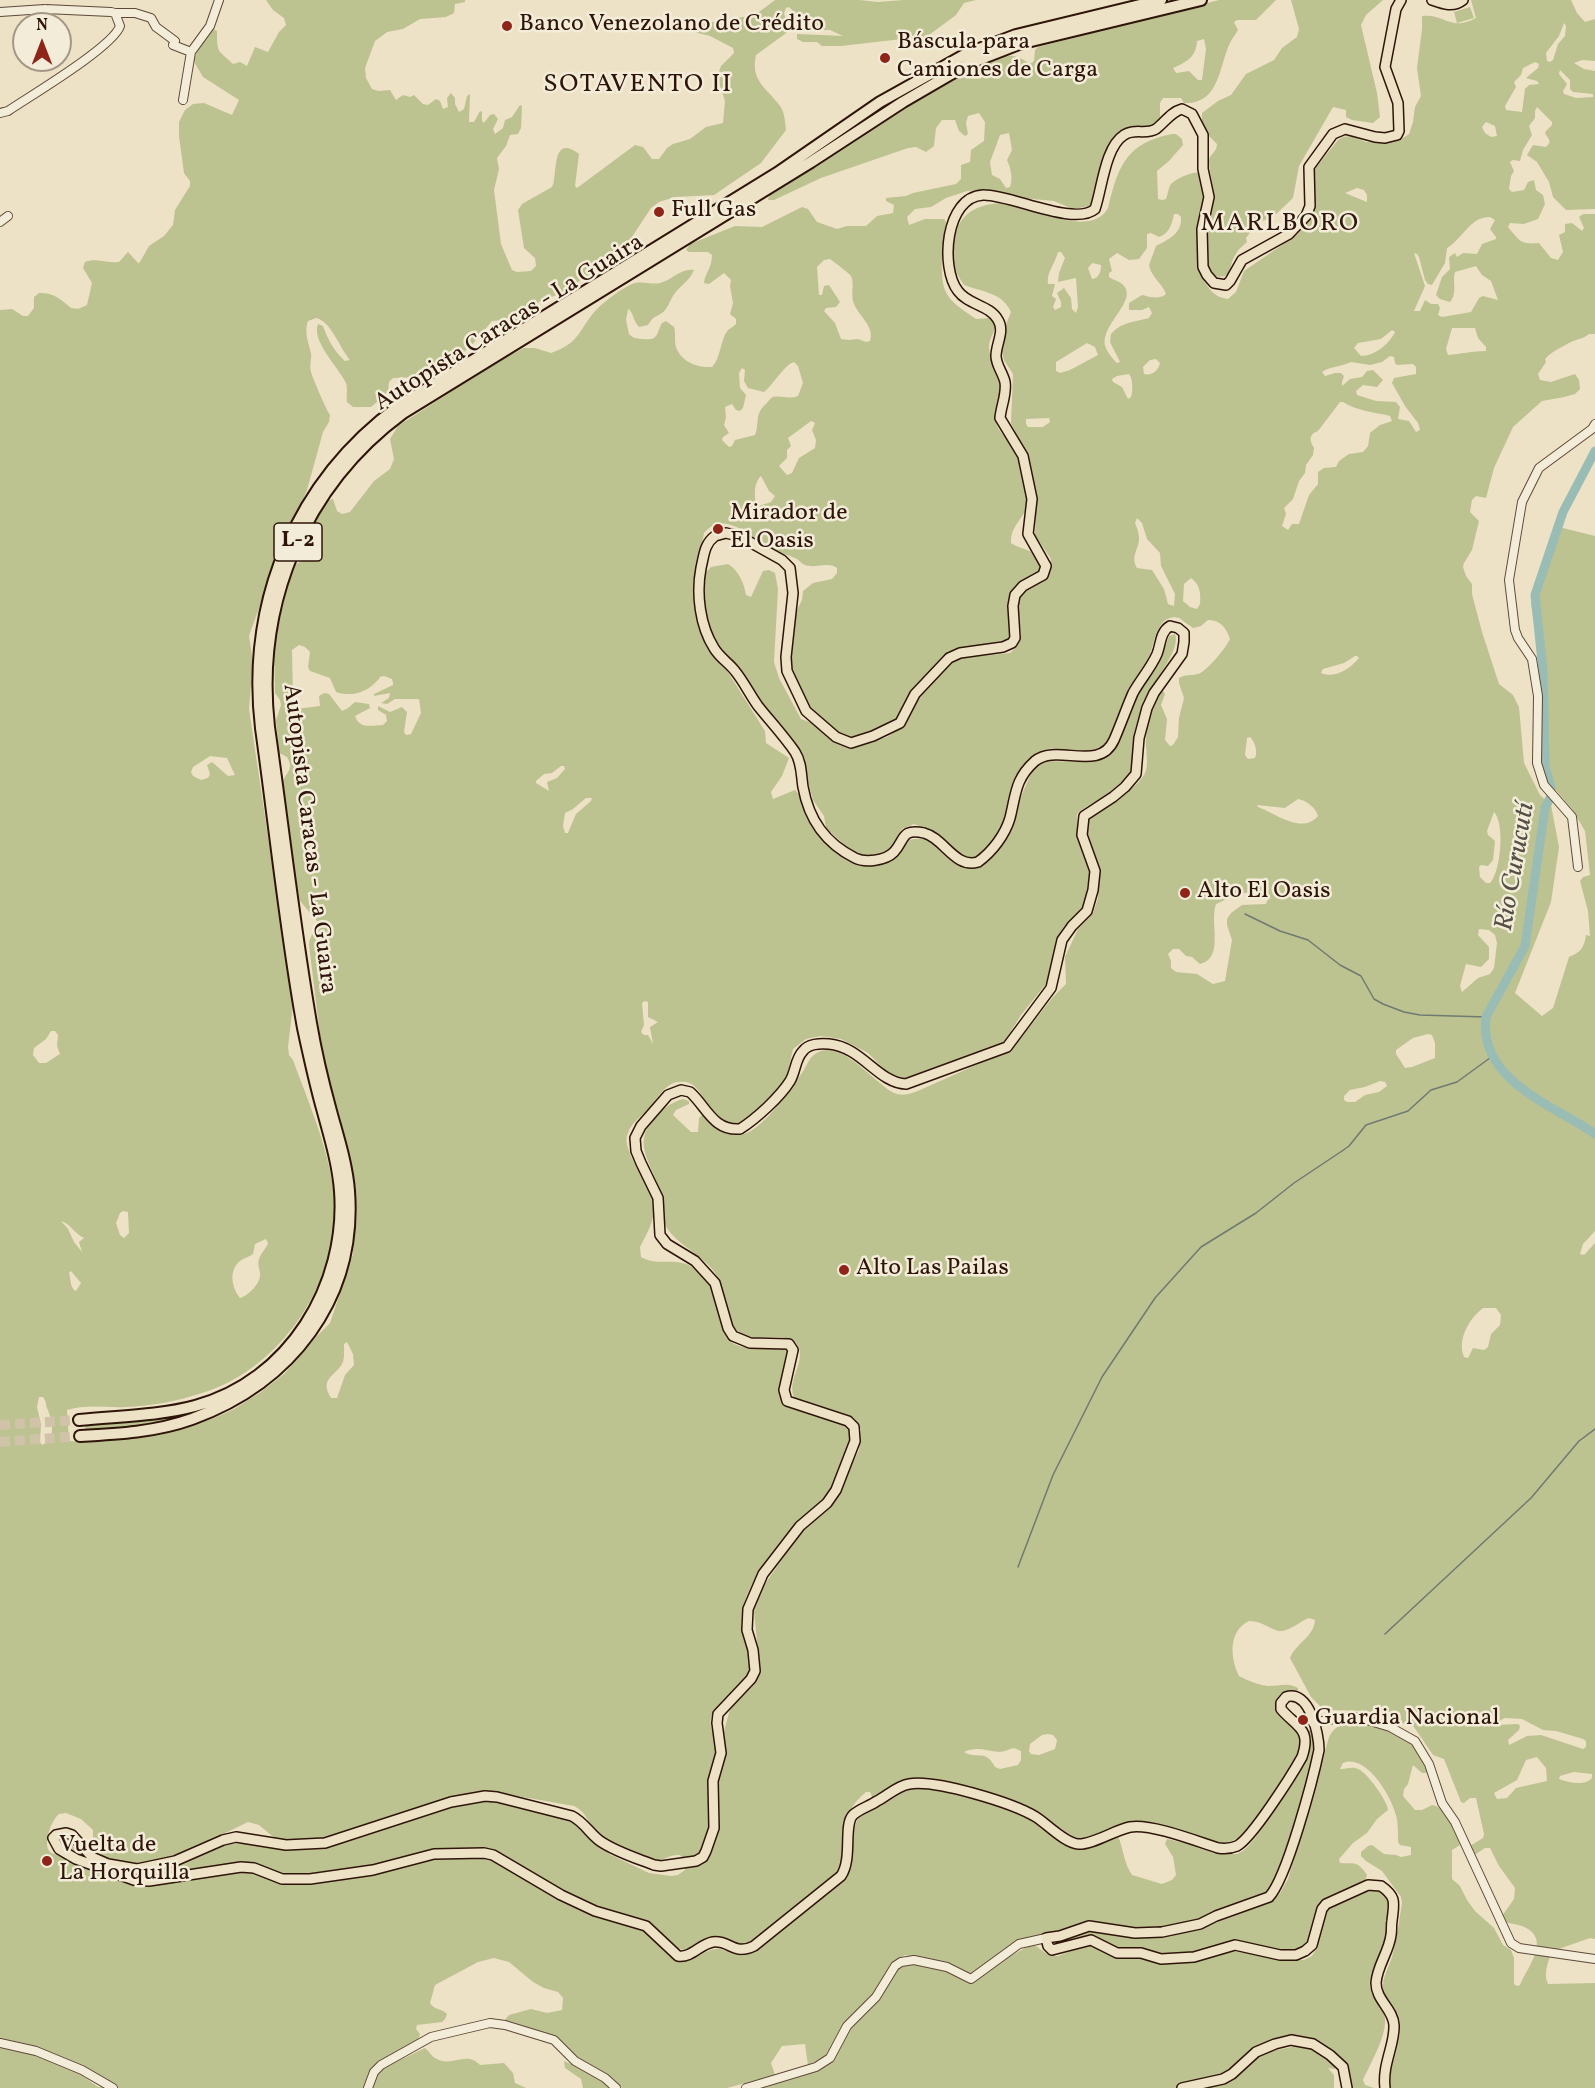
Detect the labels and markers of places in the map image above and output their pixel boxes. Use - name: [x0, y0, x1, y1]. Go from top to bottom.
- place label: Banco Venezolano de Crédito: [519, 12, 824, 40]
- marker: Banco Venezolano de Crédito: [500, 19, 514, 33]
- place label: Báscula para Camiones de Carga: [897, 30, 1098, 86]
- marker: Báscula para Camiones de Carga: [878, 51, 892, 65]
- place label: Full Gas: [671, 198, 756, 226]
- marker: Full Gas: [652, 205, 666, 219]
- place label: Mirador de El Oasis: [730, 501, 848, 557]
- marker: Mirador de El Oasis: [711, 522, 725, 536]
- place label: Alto El Oasis: [1197, 879, 1330, 907]
- marker: Alto El Oasis: [1178, 886, 1192, 900]
- place label: Alto Las Pailas: [856, 1256, 1009, 1284]
- marker: Alto Las Pailas: [837, 1263, 851, 1277]
- place label: Guardia Nacional: [1315, 1706, 1500, 1734]
- marker: Guardia Nacional: [1296, 1713, 1310, 1727]
- place label: Vuelta de La Horquilla: [59, 1833, 190, 1889]
- marker: Vuelta de La Horquilla: [40, 1854, 54, 1868]

